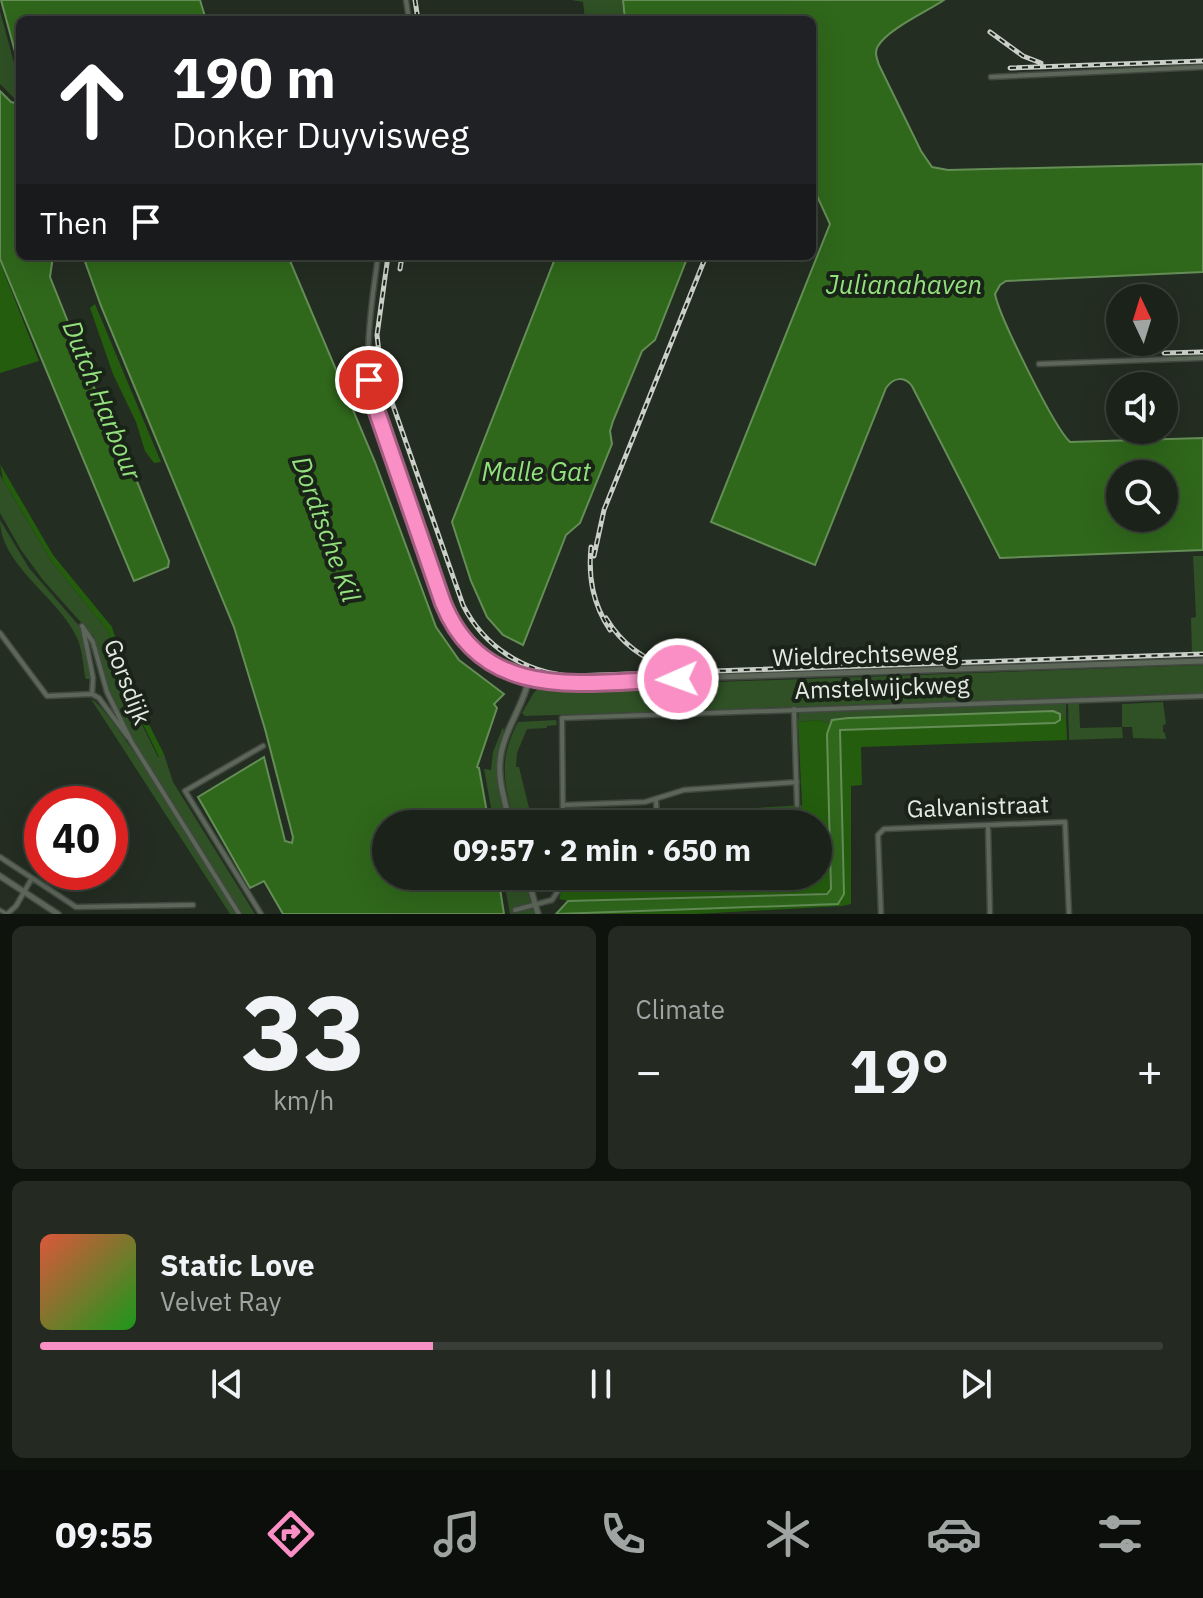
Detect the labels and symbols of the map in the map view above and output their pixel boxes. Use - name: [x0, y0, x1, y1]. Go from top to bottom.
- water label: Julianahaven: [826, 267, 982, 301]
- north arrow: [1106, 284, 1178, 356]
- water label: Dutch Harbour: [56, 315, 151, 486]
- pin: [335, 346, 403, 414]
- water label: Dordtsche Kil: [285, 451, 369, 606]
- water label: Malle Gat: [481, 454, 591, 488]
- street label: Gorsdijk: [97, 634, 159, 729]
- street label: Wieldrechtseweg: [772, 635, 959, 673]
- position arrow: [636, 637, 720, 721]
- street label: Amstelwijckweg: [794, 668, 970, 706]
- speed limit sign: 40: [24, 786, 128, 890]
- street label: Galvanistraat: [906, 788, 1050, 824]

